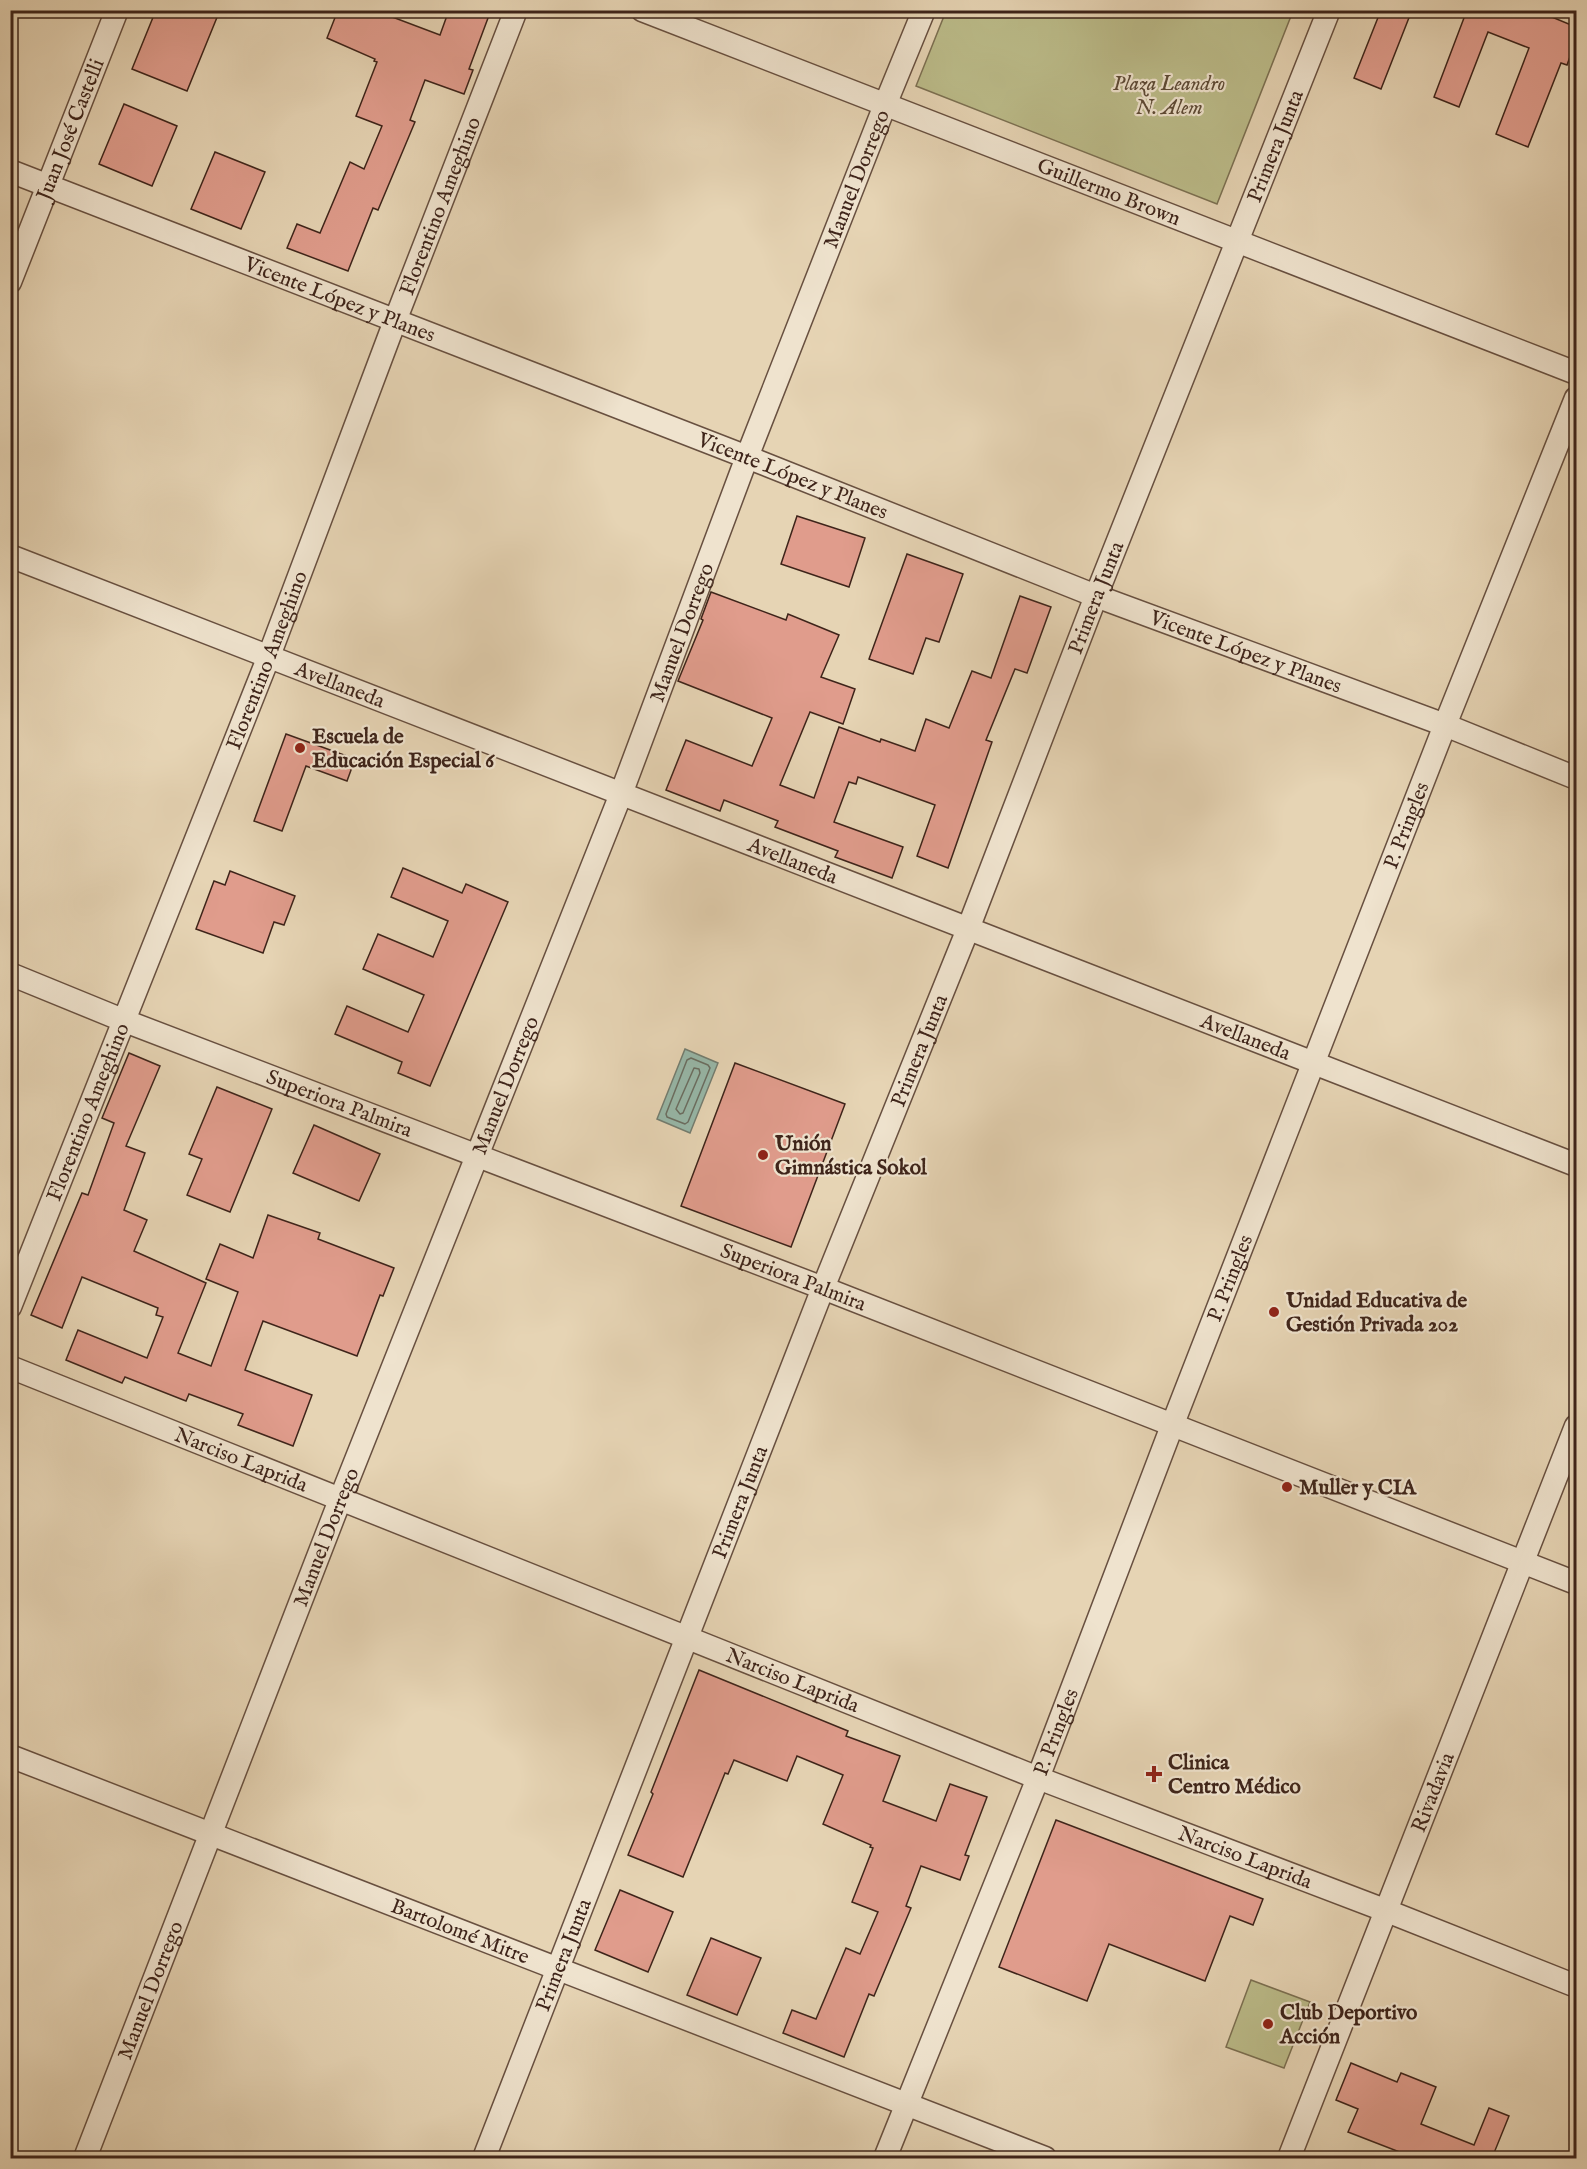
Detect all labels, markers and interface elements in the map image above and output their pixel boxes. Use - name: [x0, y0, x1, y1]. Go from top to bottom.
- street label: Juan José Castelli: [31, 55, 111, 207]
- park label: Plaza Leandro N. Alem: [1113, 71, 1225, 122]
- street label: Primera Junta: [1242, 85, 1311, 207]
- street label: Manuel Dorrego: [818, 106, 897, 253]
- street label: Florentino Ameghino: [394, 113, 488, 300]
- street label: Guillermo Brown: [1033, 153, 1184, 233]
- street label: Vicente López y Planes: [239, 251, 439, 350]
- street label: Vicente López y Planes: [692, 427, 891, 527]
- street label: Primera Junta: [1063, 537, 1132, 658]
- street label: Manuel Dorrego: [644, 560, 721, 706]
- street label: Florentino Ameghino: [221, 567, 315, 754]
- street label: Vicente López y Planes: [1145, 605, 1345, 701]
- street label: Avellaneda: [290, 656, 389, 716]
- place label: Escuela de Educación Especial 6: [312, 724, 495, 775]
- marker: Escuela de Educación Especial 6: [293, 741, 307, 755]
- street label: P. Pringles: [1378, 778, 1436, 873]
- street label: Avellaneda: [743, 832, 842, 892]
- street label: Primera Junta: [886, 990, 956, 1111]
- street label: Avellaneda: [1196, 1008, 1295, 1068]
- street label: Manuel Dorrego: [467, 1013, 546, 1159]
- street label: Florentino Ameghino: [41, 1019, 137, 1205]
- street label: Superiora Palmira: [262, 1064, 417, 1145]
- place label: Unión Gimnástica Sokol: [774, 1131, 928, 1182]
- marker: Unión Gimnástica Sokol: [756, 1148, 770, 1162]
- street label: P. Pringles: [1202, 1231, 1260, 1326]
- street label: Superiora Palmira: [716, 1238, 871, 1319]
- place label: Unidad Educativa de Gestión Privada 202: [1285, 1288, 1468, 1339]
- marker: Unidad Educativa de Gestión Privada 202: [1267, 1305, 1281, 1319]
- street label: Narciso Laprida: [170, 1422, 312, 1500]
- street label: Primera Junta: [707, 1441, 776, 1563]
- street label: Manuel Dorrego: [288, 1464, 366, 1611]
- place label: Muller y CIA: [1299, 1475, 1418, 1502]
- marker: Muller y CIA: [1280, 1480, 1294, 1494]
- street label: Narciso Laprida: [722, 1643, 864, 1720]
- street label: P. Pringles: [1028, 1685, 1086, 1780]
- street label: Rivadavia: [1406, 1748, 1462, 1837]
- place label: Clinica Centro Médico: [1168, 1750, 1302, 1801]
- marker: Clinica Centro Médico: [1145, 1765, 1163, 1783]
- street label: Narciso Laprida: [1174, 1821, 1316, 1897]
- street label: Bartolomé Mitre: [387, 1893, 533, 1971]
- street label: Primera Junta: [530, 1894, 599, 2016]
- street label: Manuel Dorrego: [112, 1917, 191, 2064]
- place label: Club Deportivo Acción: [1279, 2000, 1418, 2051]
- marker: Club Deportivo Acción: [1261, 2017, 1275, 2031]

